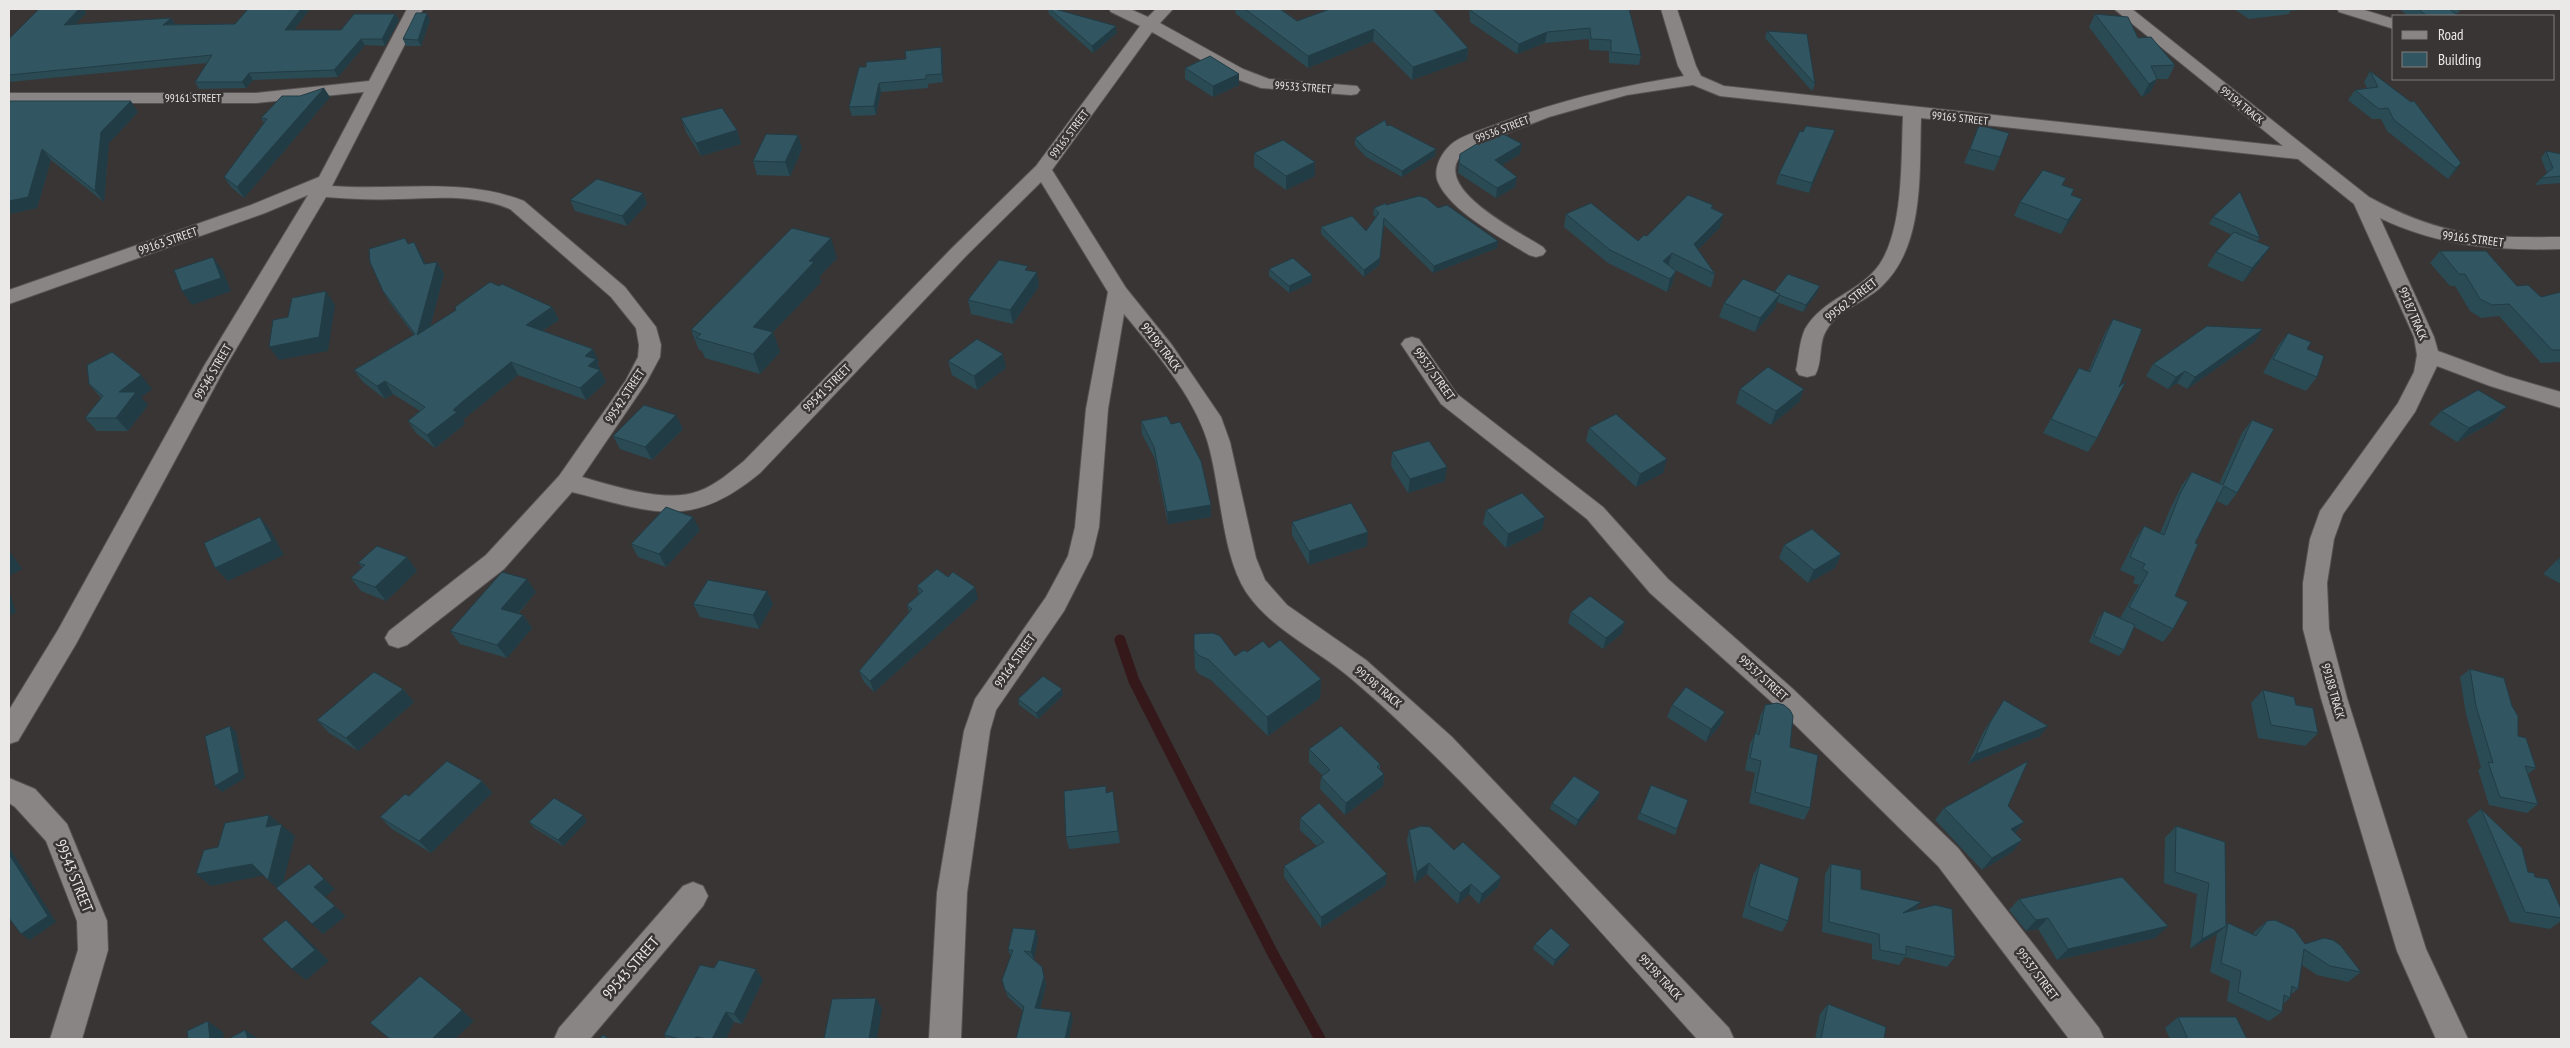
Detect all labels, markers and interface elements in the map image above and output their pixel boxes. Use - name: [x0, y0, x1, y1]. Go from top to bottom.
- legend: [2392, 15, 2555, 80]
- text: Road: [2438, 25, 2464, 44]
- text: Building: [2438, 50, 2481, 69]
- street label: 99533 STREET: [1274, 78, 1332, 96]
- street label: 99194 TRACK: [2217, 83, 2267, 127]
- street label: 99161 STREET: [165, 91, 221, 105]
- street label: 99165 STREET: [1046, 107, 1092, 161]
- street label: 99165 STREET: [1931, 108, 1989, 128]
- street label: 99536 STREET: [1473, 112, 1531, 146]
- street label: 99163 STREET: [136, 223, 200, 258]
- street label: 99165 STREET: [2442, 227, 2505, 250]
- street label: 99562 STREET: [1822, 274, 1880, 324]
- street label: 99187 TRACK: [2396, 285, 2431, 343]
- street label: 99198 TRACK: [1138, 320, 1185, 374]
- street label: 99546 STREET: [191, 341, 235, 402]
- street label: 99537 STREET: [1410, 345, 1459, 403]
- street label: 99541 STREET: [800, 360, 854, 415]
- street label: 99542 STREET: [602, 365, 648, 426]
- street label: 99164 STREET: [991, 631, 1039, 690]
- street label: 99537 STREET: [1736, 652, 1791, 704]
- street label: 99188 TRACK: [2318, 661, 2349, 720]
- street label: 99198 TRACK: [1352, 663, 1405, 711]
- street label: 99543 STREET: [51, 837, 98, 915]
- street label: 99543 STREET: [598, 932, 663, 1003]
- street label: 99537 STREET: [2013, 945, 2062, 1003]
- street label: 99198 TRACK: [1635, 951, 1685, 1003]

